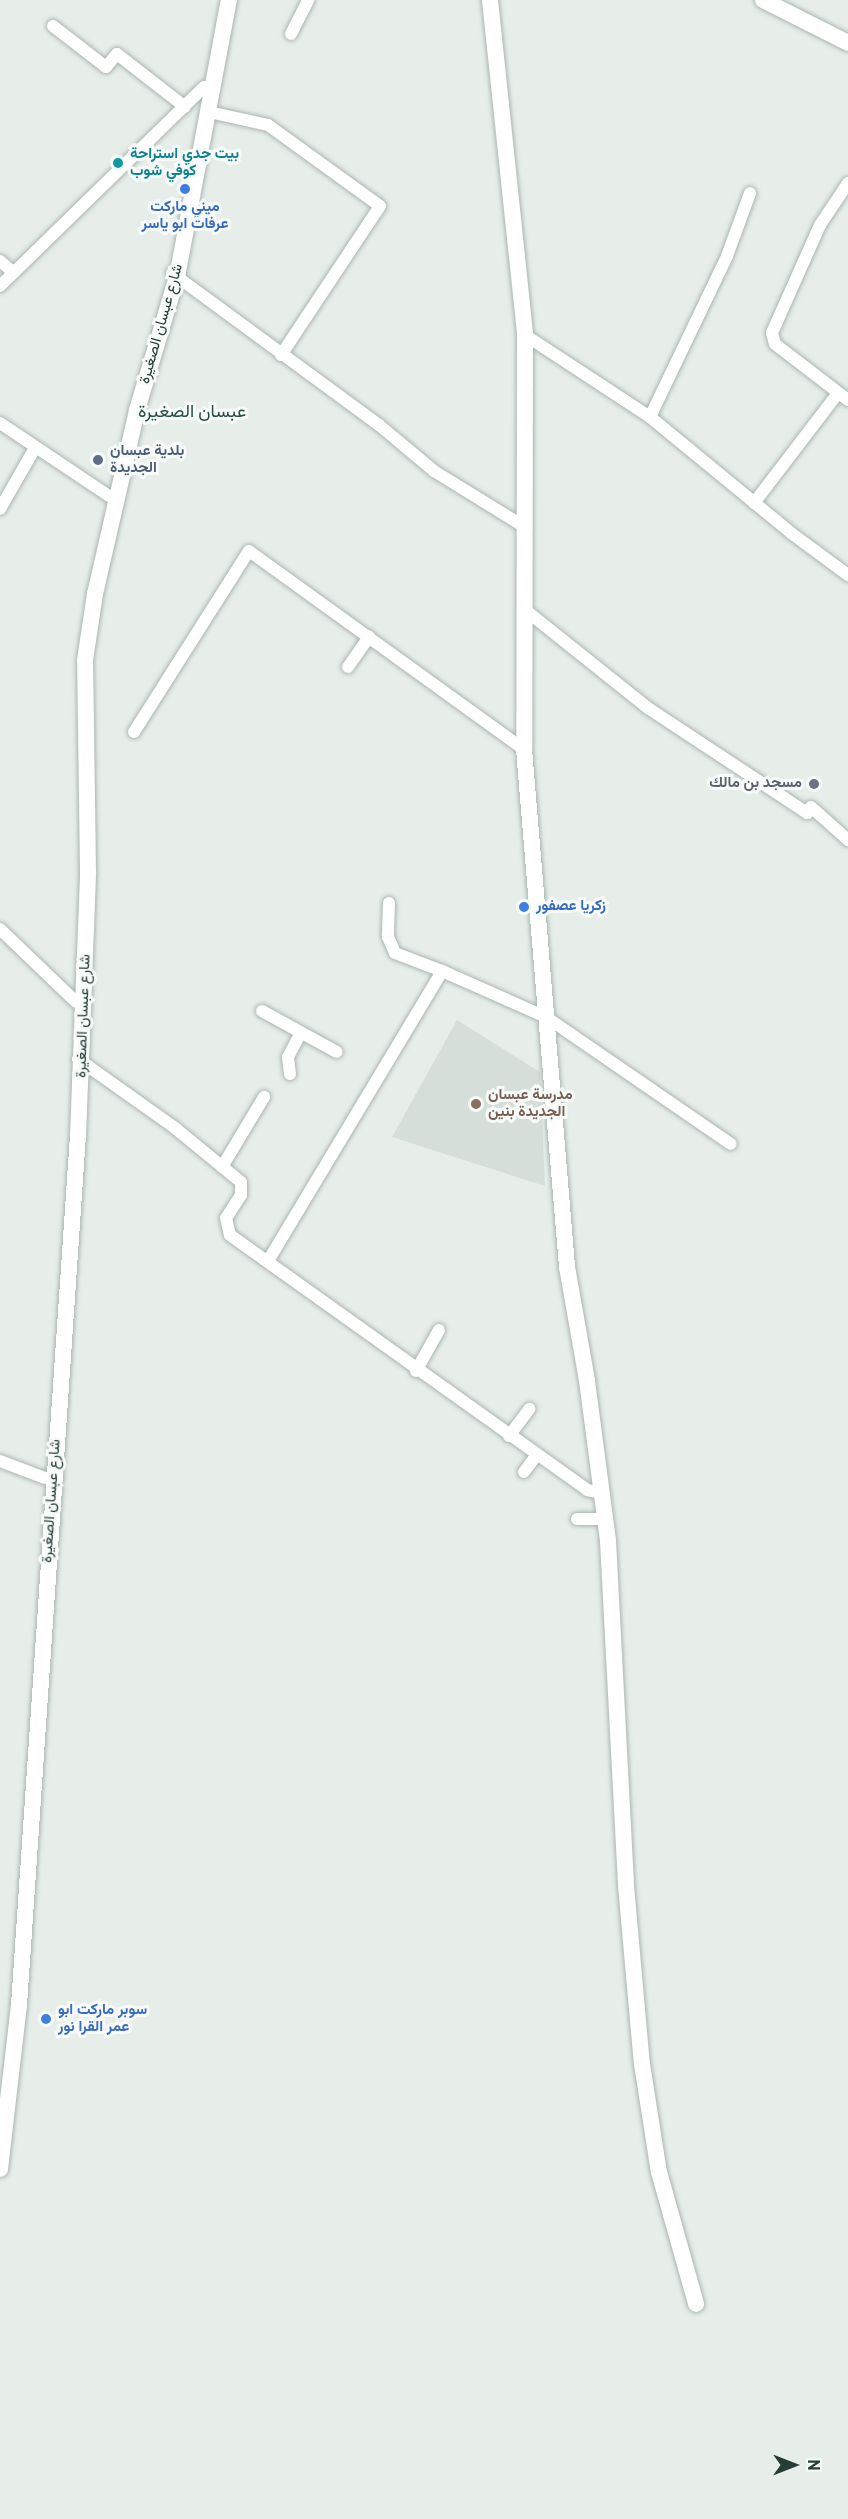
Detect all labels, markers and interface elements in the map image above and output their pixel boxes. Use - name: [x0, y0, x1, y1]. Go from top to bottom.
- place label: بيت جدي استراحة كوفي شوب: [130, 145, 239, 180]
- marker: بيت جدي استراحة كوفي شوب: [111, 156, 125, 170]
- marker: ميني ماركت عرفات ابو ياسر: [178, 182, 192, 196]
- place label: ميني ماركت عرفات ابو ياسر: [141, 198, 229, 233]
- street label: شارع عبسان الصغيرة: [136, 262, 188, 386]
- district label: عبسان الصغيرة: [138, 402, 246, 424]
- place label: بلدية عبسان الجديدة: [110, 442, 184, 477]
- marker: بلدية عبسان الجديدة: [91, 453, 105, 467]
- place label: مسجد بن مالك: [709, 775, 802, 793]
- marker: مسجد بن مالك: [807, 777, 821, 791]
- place label: زكريا عصفور: [536, 898, 606, 916]
- marker: زكريا عصفور: [517, 900, 531, 914]
- street label: شارع عبسان الصغيرة: [73, 954, 95, 1078]
- place label: مدرسة عبسان الجديدة بنين: [488, 1086, 573, 1121]
- marker: مدرسة عبسان الجديدة بنين: [469, 1097, 483, 1111]
- street label: شارع عبسان الصغيرة: [39, 1439, 65, 1563]
- place label: سوبر ماركت ابو عمر القرا نور: [58, 2001, 147, 2036]
- marker: سوبر ماركت ابو عمر القرا نور: [39, 2012, 53, 2026]
- north arrow: [764, 2435, 824, 2495]
- text: N: [802, 2459, 822, 2471]

